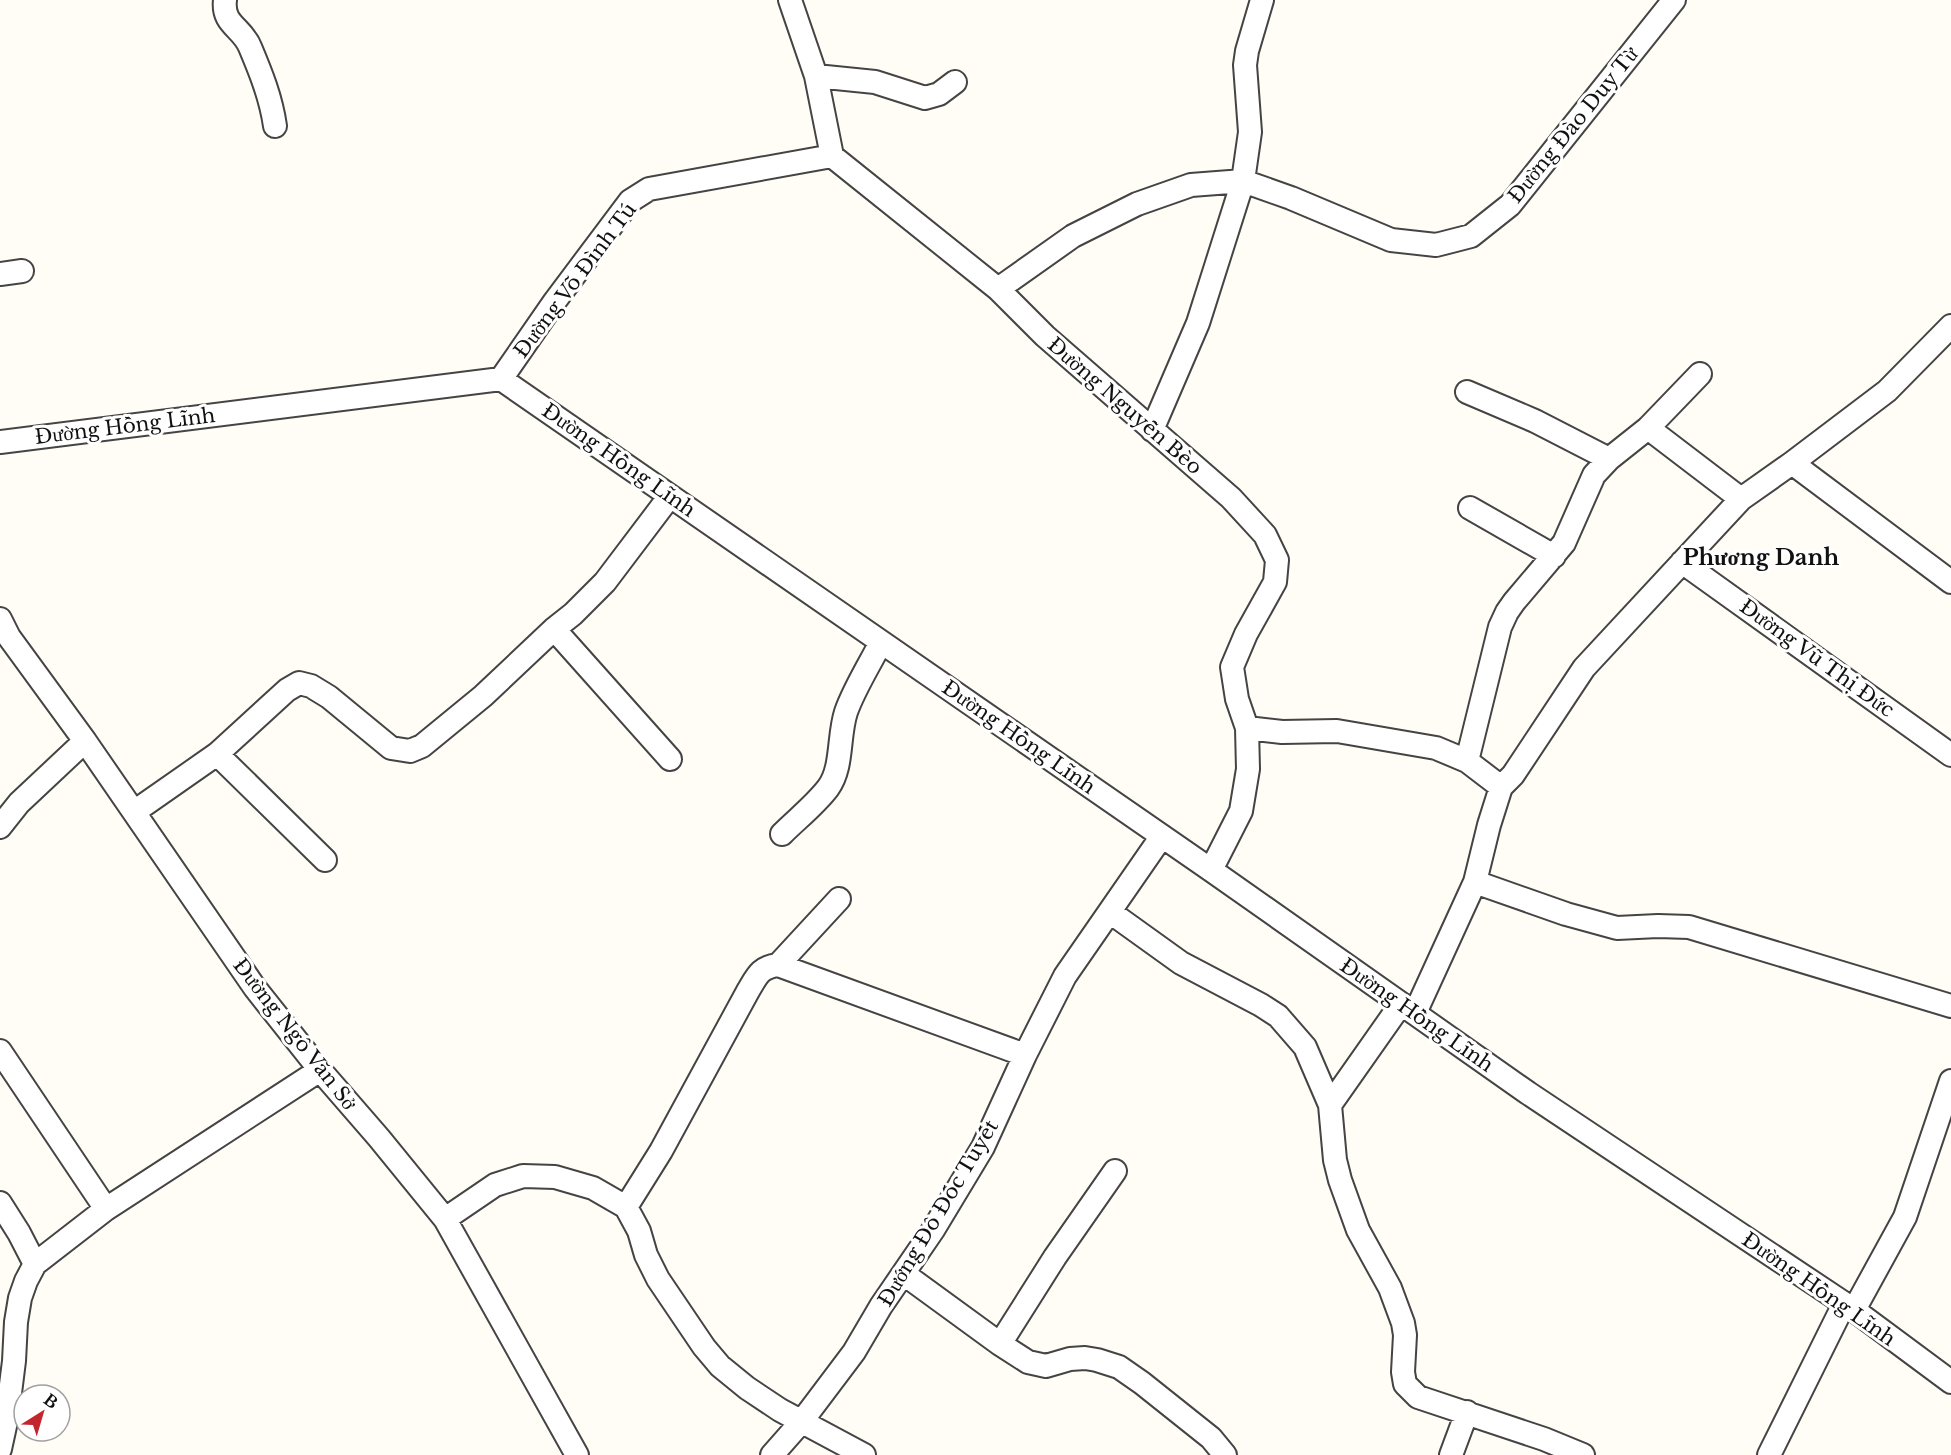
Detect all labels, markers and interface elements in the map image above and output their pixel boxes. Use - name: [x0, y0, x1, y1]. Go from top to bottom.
- street label: Đường Đào Duy Từ: [1503, 42, 1644, 208]
- street label: Đường Võ Đình Tú: [509, 198, 641, 362]
- street label: Đường Nguyễn Bèo: [1043, 333, 1207, 479]
- street label: Đường Hồng Lĩnh: [538, 398, 700, 522]
- street label: Đường Hồng Lĩnh: [33, 403, 217, 449]
- district label: Phương Danh: [1683, 544, 1839, 571]
- street label: Đường Vũ Thị Đức: [1735, 594, 1899, 722]
- street label: Đường Hồng Lĩnh: [938, 675, 1100, 799]
- street label: Đường Ngô Văn Sở: [228, 953, 362, 1115]
- street label: Đường Hồng Lĩnh: [1336, 953, 1498, 1077]
- street label: Đướng Đô Đốc Tuyết: [873, 1115, 1003, 1310]
- street label: Đường Hồng Lĩnh: [1738, 1227, 1900, 1351]
- north arrow: [12, 1383, 72, 1443]
- text: B: [40, 1389, 62, 1413]

